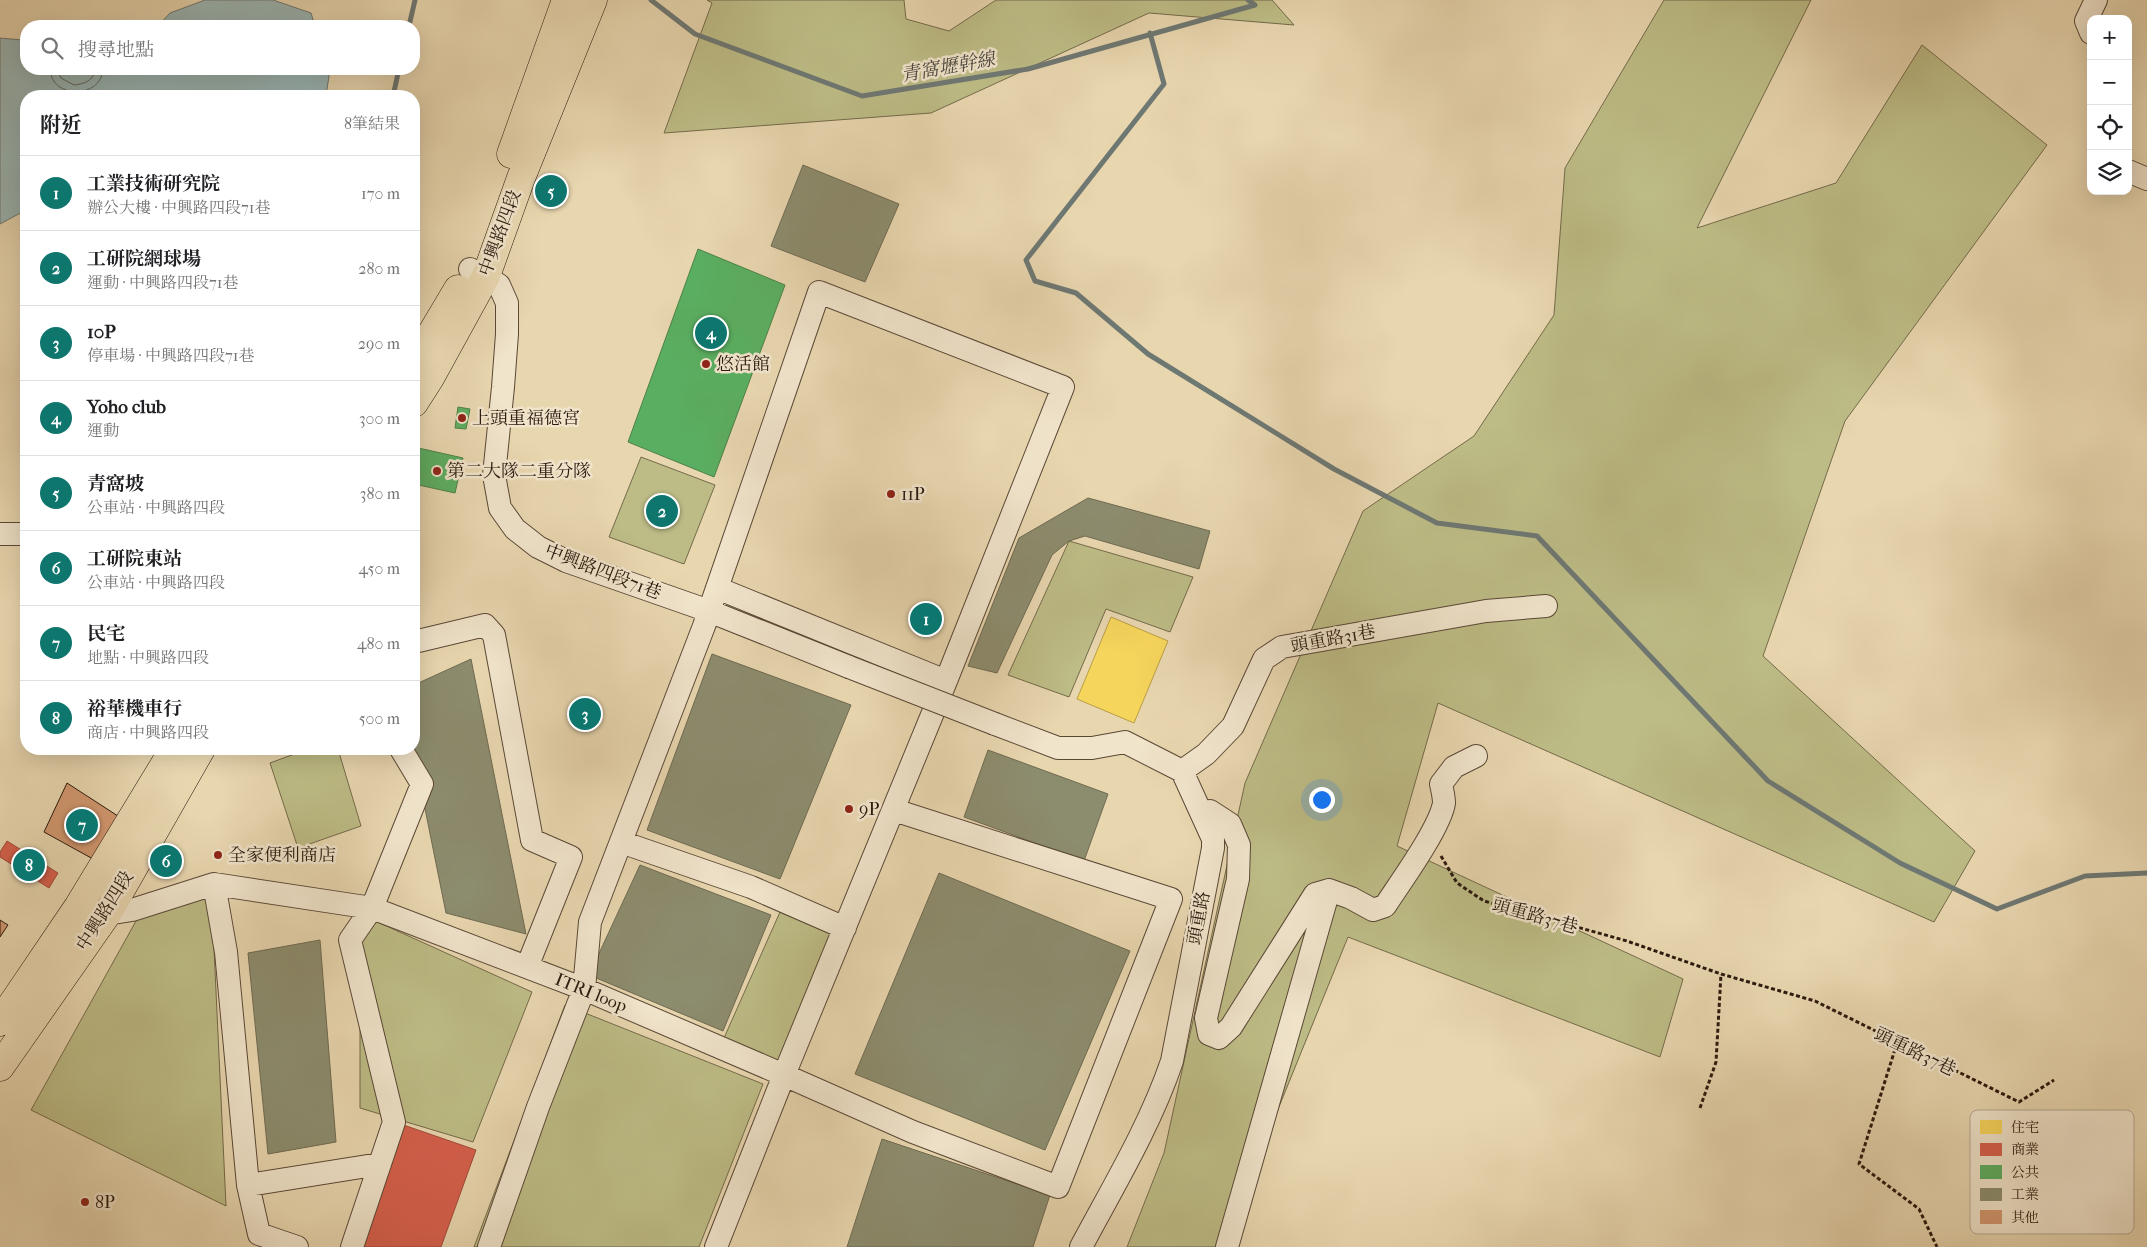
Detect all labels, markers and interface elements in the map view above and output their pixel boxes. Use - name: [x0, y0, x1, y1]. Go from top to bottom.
- map controls: [2087, 15, 2132, 195]
- button: +: [2087, 15, 2132, 60]
- search box: [20, 20, 420, 75]
- icon: search: [38, 34, 66, 62]
- text: 搜尋地點: [78, 39, 154, 61]
- water label: 青窩壢幹線: [899, 48, 999, 86]
- button: −: [2087, 60, 2132, 105]
- button: locate: [2087, 105, 2132, 150]
- text: 附近: [40, 113, 82, 137]
- text: 8筆結果: [344, 114, 400, 133]
- button: layers: [2087, 150, 2132, 195]
- pin: 5: [535, 172, 567, 210]
- text: 工業技術研究院: [87, 173, 220, 195]
- text: 1: [53, 184, 59, 203]
- text: 170 m: [361, 184, 400, 203]
- street label: 中興路四段: [475, 187, 525, 279]
- text: 辦公大樓 · 中興路四段71巷: [87, 198, 271, 217]
- text: 工研院網球場: [87, 248, 201, 270]
- text: 2: [52, 259, 60, 278]
- text: 280 m: [358, 259, 400, 278]
- text: 運動 · 中興路四段71巷: [87, 273, 239, 292]
- pin: 4: [695, 314, 727, 352]
- text: 10P: [87, 321, 116, 343]
- text: 3: [53, 334, 59, 353]
- text: 290 m: [358, 334, 400, 353]
- text: 停車場 · 中興路四段71巷: [87, 346, 255, 365]
- place label: 悠活館: [716, 354, 770, 375]
- marker: 悠活館: [700, 358, 712, 370]
- text: Yoho club: [87, 396, 166, 418]
- place label: 上頭重福德宮: [472, 408, 580, 429]
- text: 4: [51, 409, 61, 428]
- text: 300 m: [359, 409, 400, 428]
- marker: 上頭重福德宮: [456, 412, 468, 424]
- text: 運動: [87, 421, 119, 440]
- place label: 第二大隊二重分隊: [447, 461, 591, 482]
- marker: 第二大隊二重分隊: [431, 465, 443, 477]
- text: 青窩坡: [87, 473, 144, 495]
- text: 5: [53, 484, 59, 503]
- text: 380 m: [360, 484, 400, 503]
- place label: 11P: [901, 484, 925, 505]
- marker: 11P: [885, 488, 897, 500]
- pin: 2: [646, 492, 678, 530]
- text: 公車站 · 中興路四段: [87, 498, 225, 517]
- street label: 中興路四段71巷: [542, 540, 664, 604]
- text: 工研院東站: [87, 548, 182, 570]
- text: 6: [52, 559, 60, 578]
- text: 450 m: [359, 559, 400, 578]
- text: 公車站 · 中興路四段: [87, 573, 225, 592]
- pin: 1: [910, 600, 942, 638]
- street label: 頭重路31巷: [1289, 621, 1377, 657]
- text: 民宅: [87, 623, 125, 645]
- text: 7: [52, 634, 60, 653]
- text: 480 m: [357, 634, 400, 653]
- text: 地點 · 中興路四段: [87, 648, 209, 667]
- pin: 3: [569, 695, 601, 733]
- text: 裕華機車行: [87, 698, 182, 720]
- text: 8: [52, 709, 60, 728]
- text: 500 m: [359, 709, 400, 728]
- text: 商店 · 中興路四段: [87, 723, 209, 742]
- your location: [1309, 787, 1335, 813]
- place label: 9P: [859, 799, 879, 820]
- marker: 9P: [843, 803, 855, 815]
- pin: 7: [66, 806, 98, 844]
- pin: 6: [150, 842, 182, 880]
- place label: 全家便利商店: [228, 845, 336, 866]
- pin: 8: [13, 846, 45, 884]
- marker: 全家便利商店: [212, 849, 224, 861]
- street label: 中興路四段: [72, 867, 138, 955]
- street label: 頭重路: [1184, 889, 1214, 947]
- street label: 頭重路37巷: [1490, 894, 1580, 938]
- street label: ITRI loop: [552, 969, 630, 1017]
- street label: 頭重路37巷: [1871, 1023, 1959, 1081]
- legend: [1970, 1110, 2134, 1234]
- text: 住宅: [2011, 1119, 2039, 1136]
- text: 商業: [2011, 1141, 2039, 1158]
- text: 公共: [2011, 1164, 2039, 1181]
- text: 工業: [2011, 1186, 2039, 1203]
- place label: 8P: [95, 1192, 115, 1213]
- marker: 8P: [79, 1196, 91, 1208]
- text: 其他: [2011, 1209, 2039, 1226]

